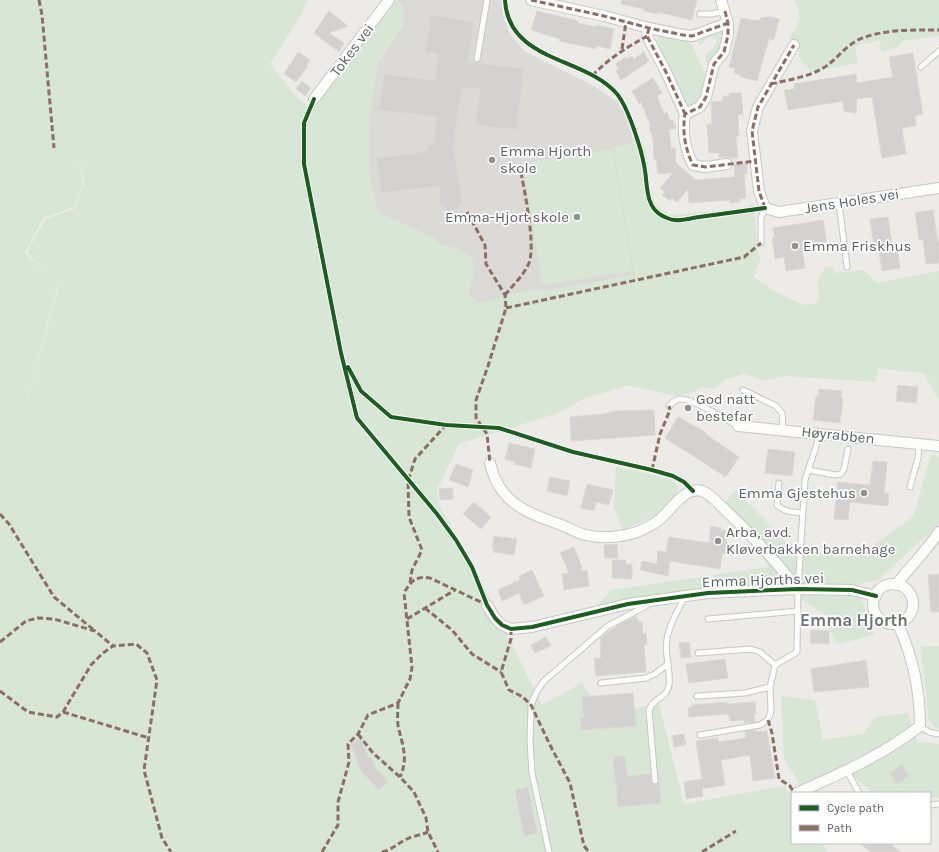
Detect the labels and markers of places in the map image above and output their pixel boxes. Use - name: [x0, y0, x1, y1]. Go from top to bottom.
- place label: Emma Hjorth skole: [500, 142, 591, 177]
- marker: Emma Hjorth skole: [487, 155, 497, 165]
- place label: Emma-Hjort skole: [445, 208, 569, 226]
- marker: Emma-Hjort skole: [572, 212, 582, 222]
- place label: Emma Friskhus: [803, 237, 911, 255]
- marker: Emma Friskhus: [790, 241, 800, 251]
- place label: God natt bestefar: [696, 390, 755, 425]
- marker: God natt bestefar: [683, 403, 693, 413]
- place label: Emma Gjestehus: [738, 484, 856, 502]
- marker: Emma Gjestehus: [859, 488, 869, 498]
- place label: Arba, avd. Kløverbakken barnehage: [726, 523, 895, 558]
- marker: Arba, avd. Kløverbakken barnehage: [713, 536, 723, 546]

